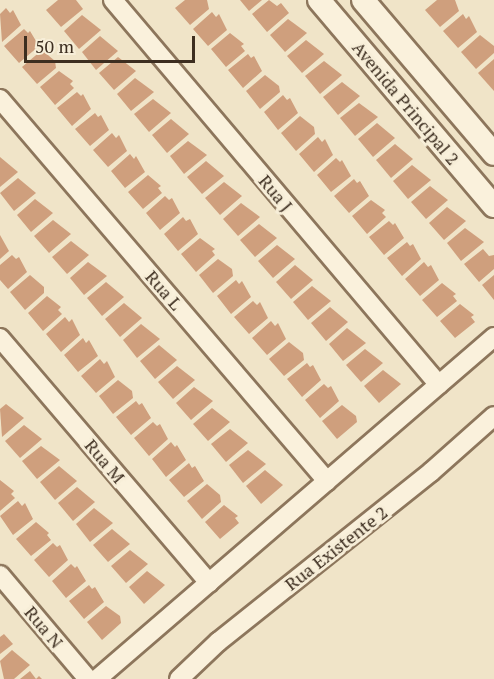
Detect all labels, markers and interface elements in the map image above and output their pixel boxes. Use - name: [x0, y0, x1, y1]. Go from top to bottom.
- scale bar: [27, 24, 198, 62]
- text: 50 m: [35, 34, 74, 58]
- street label: Avenida Principal 2: [348, 37, 464, 169]
- street label: Rua J: [254, 170, 298, 216]
- street label: Rua L: [141, 266, 187, 314]
- street label: Rua M: [80, 435, 130, 487]
- street label: Rua Existente 2: [280, 501, 392, 595]
- street label: Rua N: [20, 602, 68, 652]

